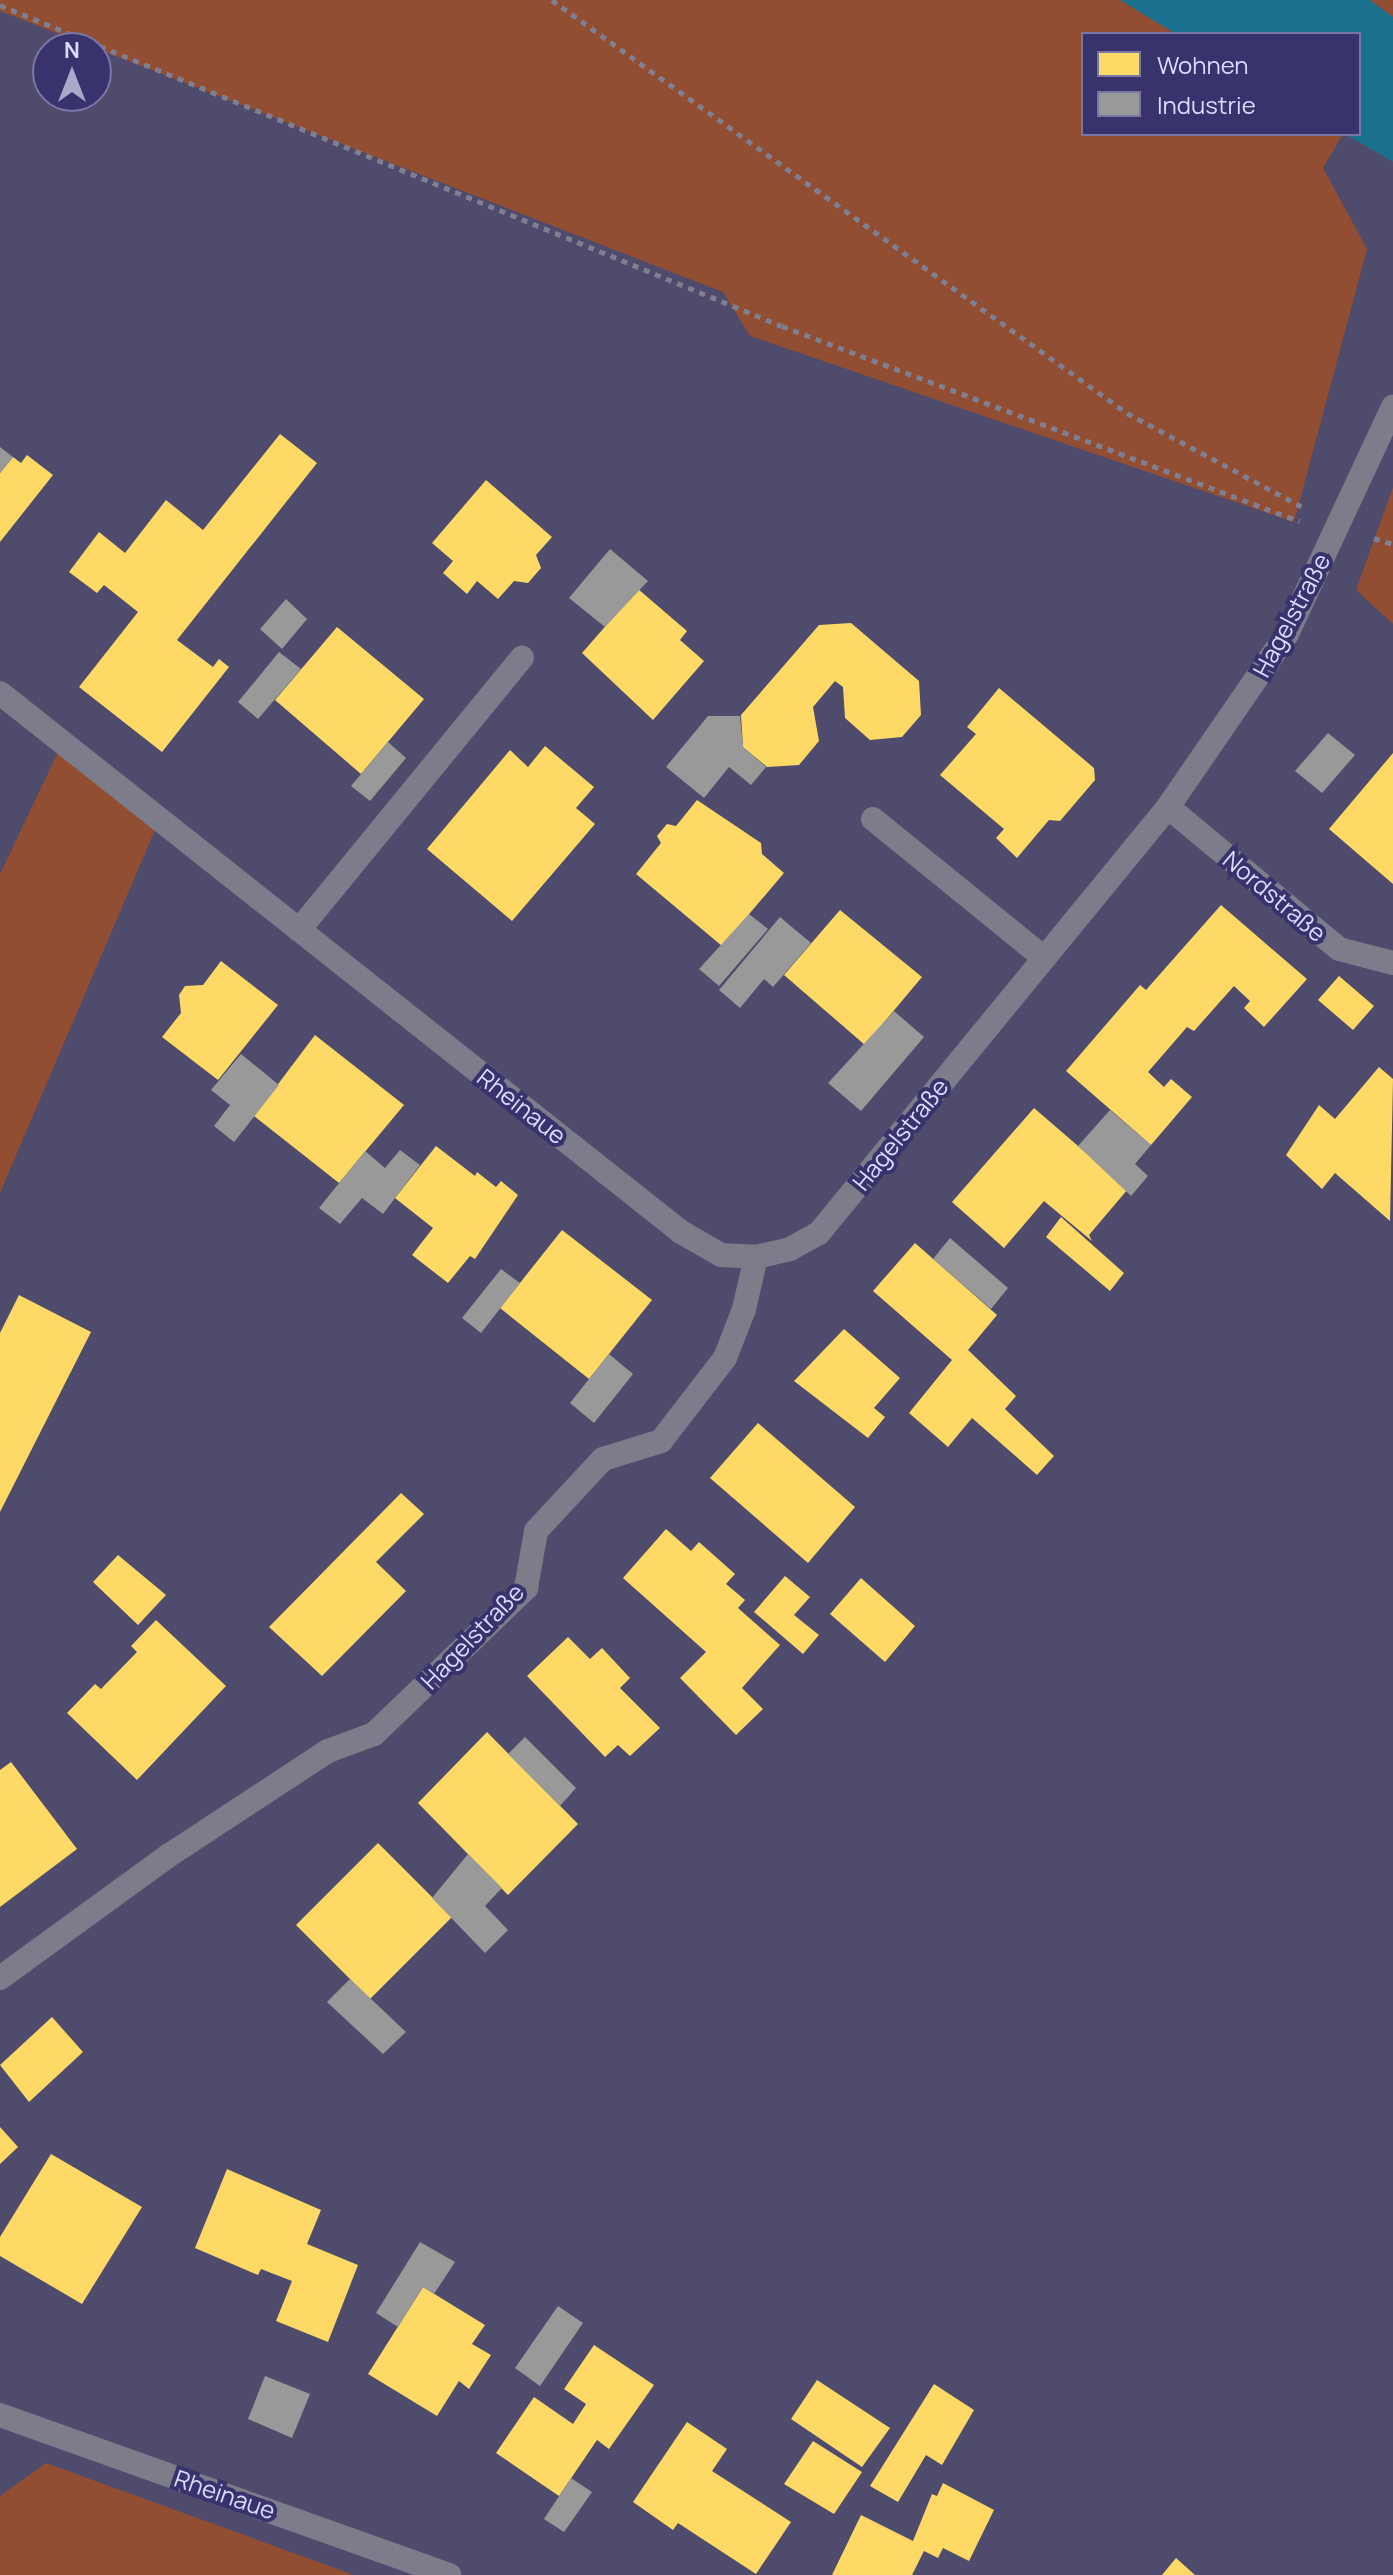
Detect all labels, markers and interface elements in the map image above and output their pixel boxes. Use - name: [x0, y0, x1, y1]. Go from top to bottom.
- north arrow: [32, 32, 112, 112]
- legend: [1081, 32, 1361, 136]
- text: N: [64, 35, 80, 65]
- text: Wohnen: [1157, 48, 1249, 81]
- text: Industrie: [1157, 88, 1256, 121]
- street label: Hagelstraße: [1246, 548, 1336, 682]
- street label: Nordstraße: [1218, 845, 1332, 947]
- street label: Rheinaue: [472, 1062, 572, 1150]
- street label: Hagelstraße: [846, 1072, 954, 1196]
- street label: Hagelstraße: [415, 1577, 529, 1695]
- street label: Rheinaue: [171, 2463, 279, 2525]

